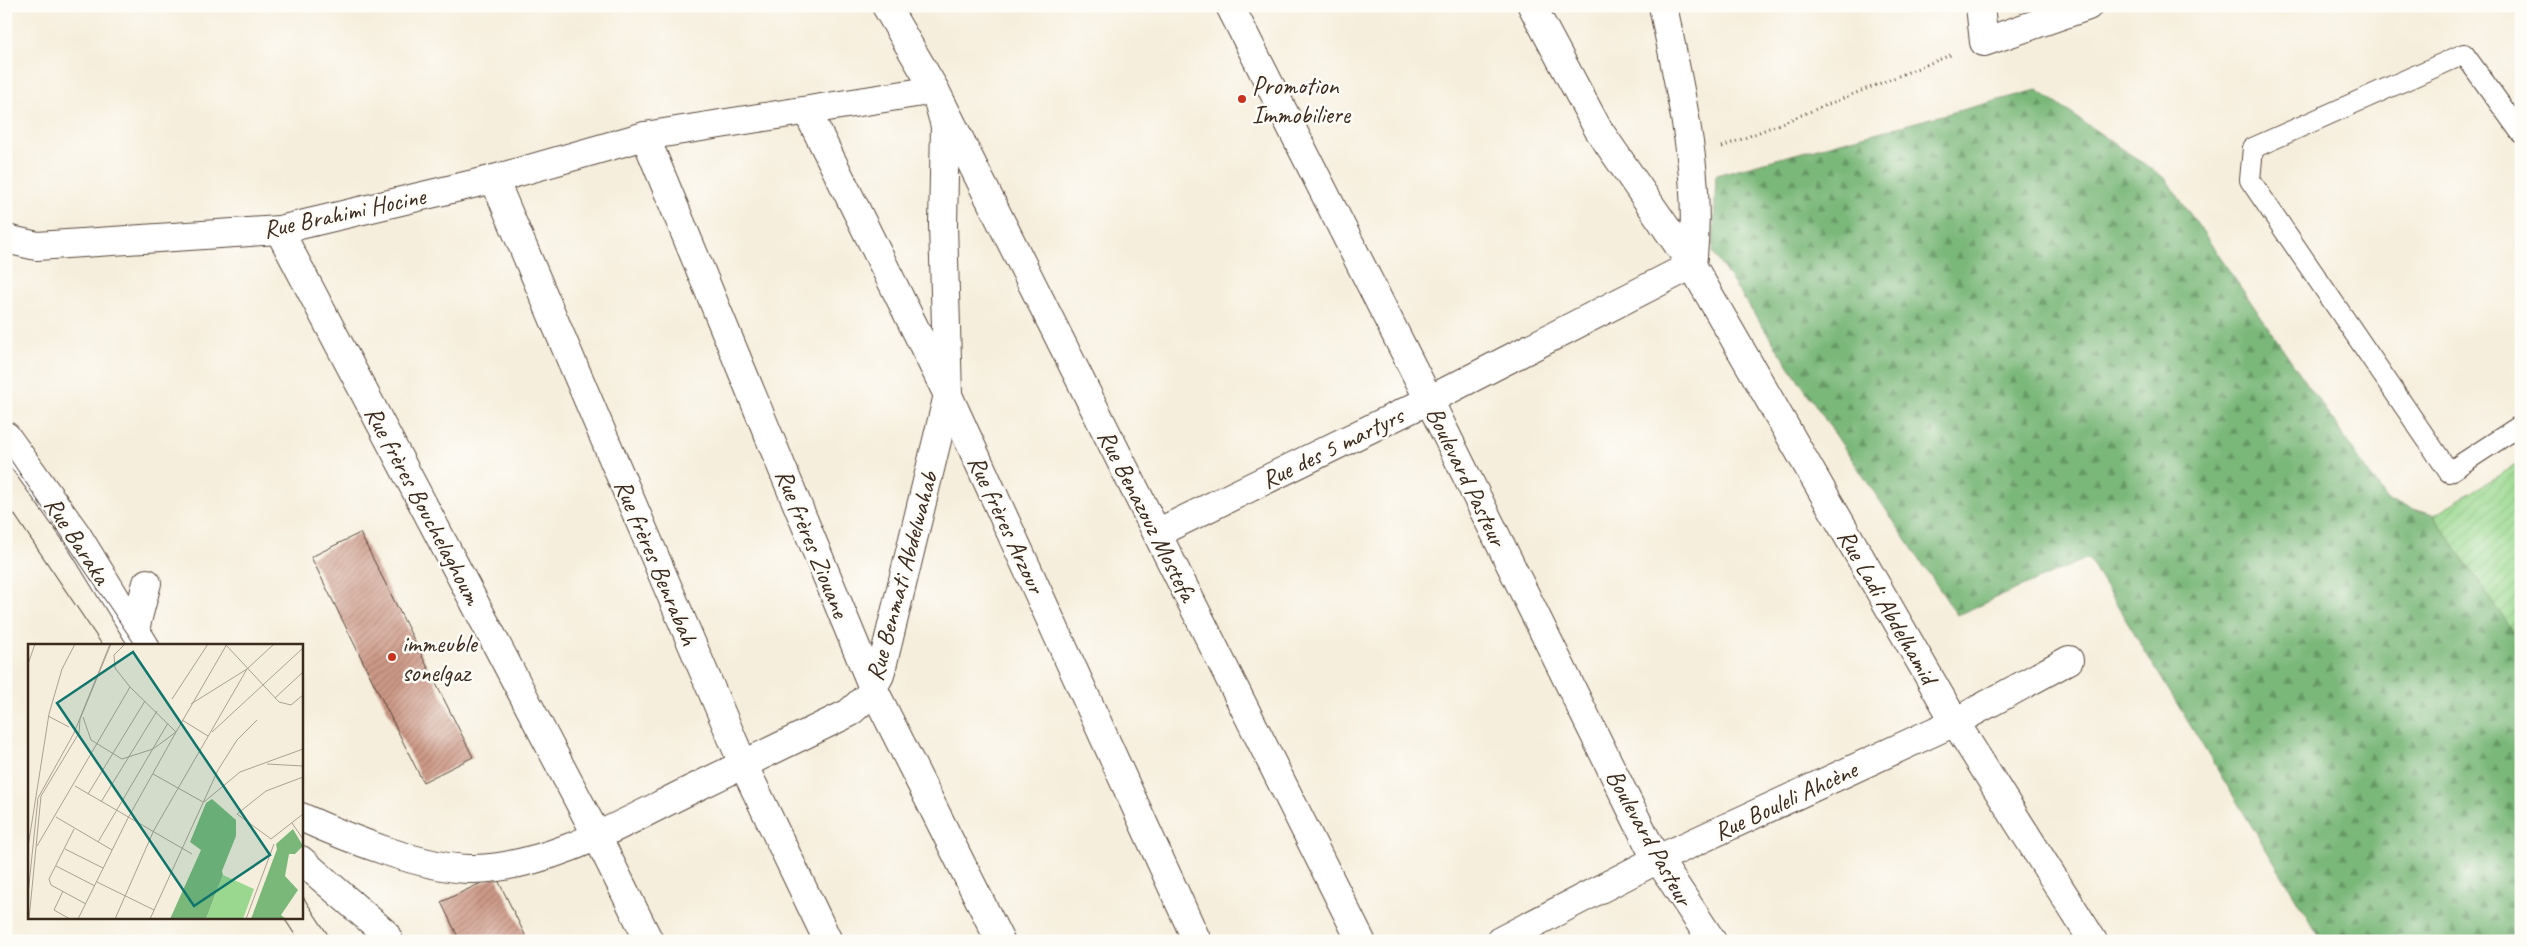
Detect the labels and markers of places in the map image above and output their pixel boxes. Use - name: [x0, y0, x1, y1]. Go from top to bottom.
- place label: Promotion Immobiliere: [1252, 70, 1352, 131]
- marker: Promotion Immobiliere: [1236, 93, 1248, 105]
- place label: immeuble sonelgaz: [402, 628, 478, 689]
- marker: immeuble sonelgaz: [386, 651, 398, 663]

